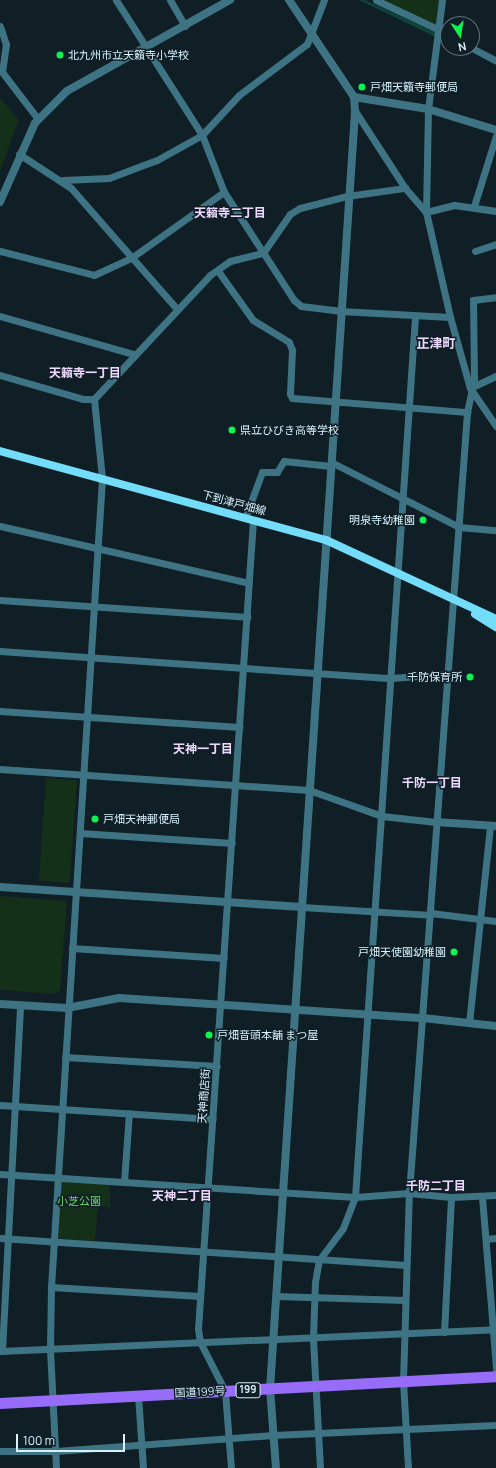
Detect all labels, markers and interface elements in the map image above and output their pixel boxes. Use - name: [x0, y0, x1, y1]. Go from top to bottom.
- north arrow: [440, 16, 480, 56]
- text: N: [457, 39, 468, 55]
- place label: 北九州市立天籟寺小学校: [68, 48, 189, 62]
- marker: 北九州市立天籟寺小学校: [55, 50, 65, 60]
- place label: 戸畑天籟寺郵便局: [370, 80, 458, 94]
- marker: 戸畑天籟寺郵便局: [357, 82, 367, 92]
- district label: 天籟寺二丁目: [194, 206, 266, 220]
- district label: 正津町: [417, 335, 455, 351]
- district label: 天籟寺一丁目: [49, 366, 121, 380]
- place label: 県立ひびき高等学校: [240, 423, 339, 437]
- marker: 県立ひびき高等学校: [227, 425, 237, 435]
- street label: 下到津戸畑線: [200, 488, 268, 518]
- place label: 明泉寺幼稚園: [349, 513, 415, 527]
- marker: 明泉寺幼稚園: [418, 515, 428, 525]
- place label: 千防保育所: [407, 670, 462, 684]
- marker: 千防保育所: [465, 672, 475, 682]
- district label: 天神一丁目: [173, 742, 233, 756]
- district label: 千防一丁目: [402, 776, 462, 790]
- place label: 戸畑天神郵便局: [103, 812, 180, 826]
- marker: 戸畑天神郵便局: [90, 814, 100, 824]
- place label: 戸畑天使園幼稚園: [358, 945, 446, 959]
- marker: 戸畑天使園幼稚園: [449, 947, 459, 957]
- place label: 戸畑音頭本舗 まつ屋: [217, 1028, 318, 1042]
- marker: 戸畑音頭本舗 まつ屋: [204, 1030, 214, 1040]
- street label: 天神商店街: [195, 1068, 213, 1124]
- district label: 千防二丁目: [406, 1179, 466, 1193]
- district label: 天神二丁目: [152, 1189, 212, 1203]
- park label: 小芝公園: [57, 1194, 101, 1208]
- road number: 199: [235, 1382, 261, 1398]
- street label: 国道199号: [174, 1384, 226, 1400]
- scale bar: [18, 1426, 127, 1452]
- text: 100 m: [23, 1432, 55, 1449]

